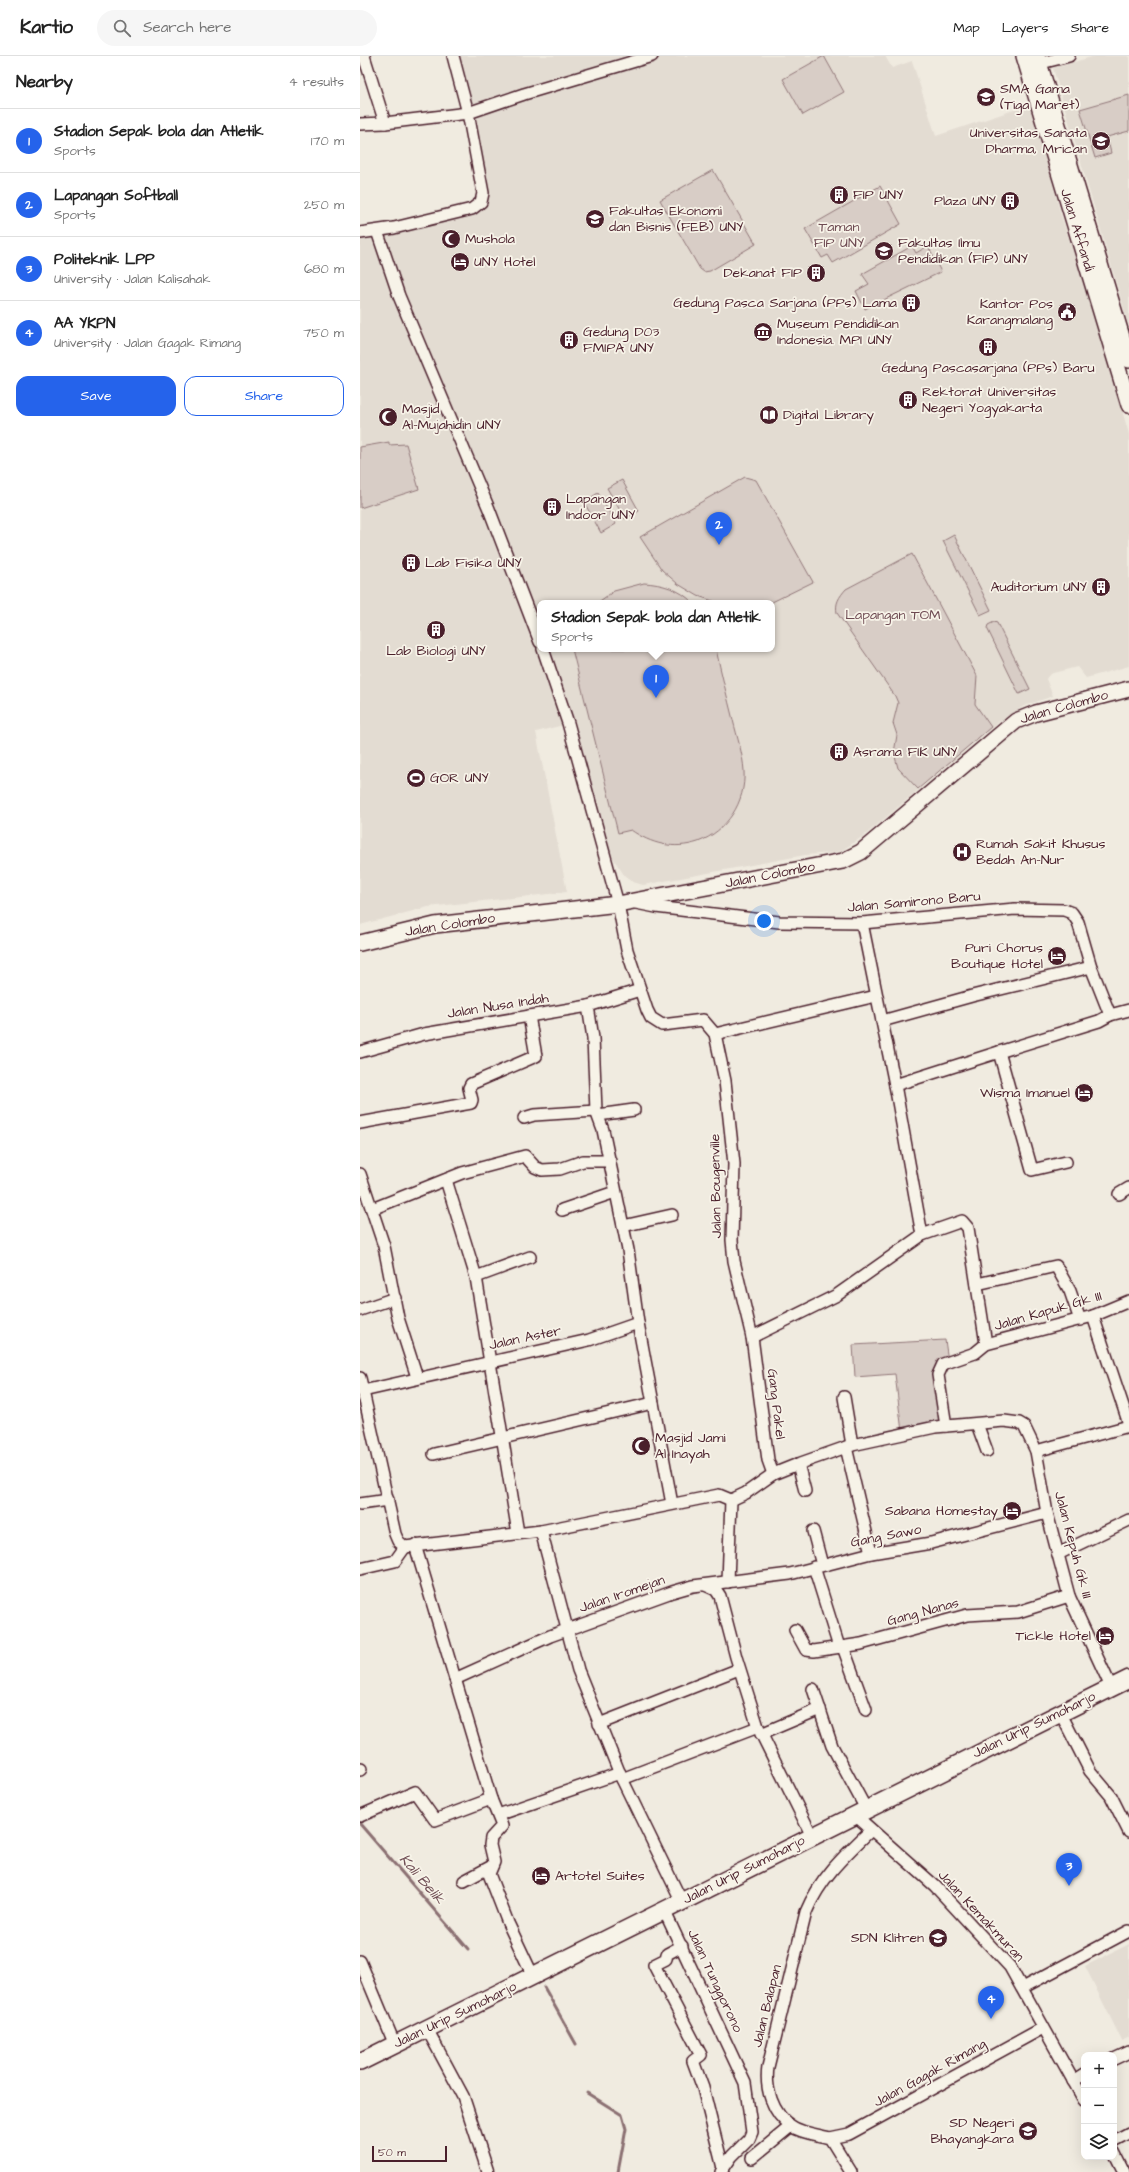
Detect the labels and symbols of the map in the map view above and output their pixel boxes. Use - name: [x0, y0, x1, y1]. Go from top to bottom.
- place label: SMA Gama (Tiga Maret): [1000, 79, 1080, 115]
- school or university icon: SMA Gama (Tiga Maret): [975, 86, 997, 108]
- place label: Universitas Sanata Dharma, Mrican: [970, 123, 1087, 159]
- school or university icon: Universitas Sanata Dharma, Mrican: [1090, 130, 1112, 152]
- building icon: FIP UNY: [828, 184, 850, 206]
- place label: FIP UNY: [853, 185, 904, 205]
- street label: Jalan Affandi: [1055, 186, 1099, 274]
- building icon: Plaza UNY: [999, 190, 1021, 212]
- place label: Plaza UNY: [934, 191, 997, 211]
- place label: Fakultas Ekonomi dan Bisnis (FEB) UNY: [609, 201, 744, 237]
- school or university icon: Fakultas Ekonomi dan Bisnis (FEB) UNY: [584, 208, 606, 230]
- park label: Taman FIP UNY: [814, 217, 865, 253]
- mosque icon: Mushola: [440, 228, 462, 250]
- place label: Mushola: [465, 229, 515, 249]
- place label: Fakultas Ilmu Pendidikan (FIP) UNY: [898, 233, 1029, 269]
- school or university icon: Fakultas Ilmu Pendidikan (FIP) UNY: [873, 240, 895, 262]
- hotel icon: UNY Hotel: [449, 251, 471, 273]
- place label: UNY Hotel: [474, 252, 536, 272]
- building icon: Dekanat FIP: [805, 262, 827, 284]
- place label: Dekanat FIP: [723, 263, 802, 283]
- building icon: Gedung Pasca Sarjana (PPs) Lama: [900, 292, 922, 314]
- place label: Gedung Pasca Sarjana (PPs) Lama: [673, 293, 897, 313]
- place label: Kantor Pos Karangmalang: [967, 294, 1053, 330]
- public building icon: Kantor Pos Karangmalang: [1056, 301, 1078, 323]
- place label: Museum Pendidikan Indonesia. MPI UNY: [777, 314, 899, 350]
- museum icon: Museum Pendidikan Indonesia. MPI UNY: [752, 321, 774, 343]
- place label: Gedung D03 FMIPA UNY: [583, 322, 659, 358]
- building icon: Gedung D03 FMIPA UNY: [558, 329, 580, 351]
- building icon: Gedung Pascasarjana (PPs) Baru: [977, 336, 999, 358]
- place label: Gedung Pascasarjana (PPs) Baru: [881, 358, 1095, 378]
- place label: Rektorat Universitas Negeri Yogyakarta: [922, 382, 1056, 418]
- building icon: Rektorat Universitas Negeri Yogyakarta: [897, 389, 919, 411]
- place label: Masjid Al-Mujahidin UNY: [402, 399, 501, 435]
- library icon: Digital Library: [758, 404, 780, 426]
- place label: Digital Library: [783, 405, 874, 425]
- mosque icon: Masjid Al-Mujahidin UNY: [377, 406, 399, 428]
- place label: Lapangan Indoor UNY: [566, 489, 636, 525]
- building icon: Lapangan Indoor UNY: [541, 496, 563, 518]
- pin: 2: [706, 512, 732, 545]
- building icon: Lab Fisika UNY: [400, 552, 422, 574]
- place label: Lab Fisika UNY: [425, 553, 522, 573]
- building icon: Auditorium UNY: [1090, 576, 1112, 598]
- place label: Auditorium UNY: [991, 577, 1088, 597]
- park label: Lapangan TOM: [845, 605, 941, 625]
- building icon: Lab Biologi UNY: [425, 619, 447, 641]
- place label: Lab Biologi UNY: [386, 641, 486, 661]
- pin: 1: [643, 665, 669, 698]
- street label: Jalan Colombo: [1018, 685, 1111, 729]
- building icon: Asrama FIK UNY: [828, 741, 850, 763]
- place label: Asrama FIK UNY: [853, 742, 958, 762]
- sports icon: GOR UNY: [405, 767, 427, 789]
- place label: GOR UNY: [430, 768, 489, 788]
- place label: Rumah Sakit Khusus Bedah An-Nur: [976, 834, 1105, 870]
- hospital icon: Rumah Sakit Khusus Bedah An-Nur: [951, 841, 973, 863]
- street label: Jalan Colombo: [723, 856, 817, 893]
- street label: Jalan Samirono Baru: [847, 886, 981, 918]
- street label: Jalan Colombo: [404, 908, 497, 942]
- your location: [754, 911, 774, 931]
- place label: Puri Chorus Boutique Hotel: [951, 938, 1043, 974]
- hotel icon: Puri Chorus Boutique Hotel: [1046, 945, 1068, 967]
- street label: Jalan Nusa Indah: [446, 988, 550, 1024]
- hotel icon: Wisma Imanuel: [1073, 1082, 1095, 1104]
- place label: Wisma Imanuel: [980, 1083, 1070, 1103]
- street label: Jalan Bougenville: [705, 1133, 727, 1238]
- street label: Jalan Kapuk Gk III: [992, 1286, 1104, 1336]
- street label: Jalan Aster: [487, 1321, 563, 1355]
- street label: Gang Pakel: [762, 1368, 790, 1440]
- place label: Masjid Jami Al Inayah: [655, 1428, 726, 1464]
- mosque icon: Masjid Jami Al Inayah: [630, 1435, 652, 1457]
- street label: Jalan Kepuh Gk III: [1049, 1489, 1097, 1601]
- hotel icon: Sabana Homestay: [1001, 1500, 1023, 1522]
- place label: Sabana Homestay: [885, 1501, 998, 1521]
- street label: Gang Sawo: [849, 1519, 923, 1553]
- street label: Jalan Iromejan: [577, 1570, 667, 1618]
- street label: Gang Nanas: [885, 1593, 961, 1631]
- hotel icon: Tickle Hotel: [1094, 1625, 1116, 1647]
- place label: Tickle Hotel: [1016, 1626, 1091, 1646]
- street label: Jalan Urip Sumoharjo: [969, 1686, 1099, 1763]
- street label: Jalan Urip Sumoharjo: [679, 1830, 809, 1909]
- water label: Kali Belik: [394, 1849, 450, 1909]
- pin: 3: [1056, 1853, 1082, 1886]
- hotel icon: Artotel Suites: [530, 1865, 552, 1887]
- place label: Artotel Suites: [555, 1866, 645, 1886]
- street label: Jalan Kemakmuran: [933, 1866, 1029, 1966]
- street label: Jalan Tunggorono: [682, 1926, 748, 2036]
- school or university icon: SDN Klitren: [927, 1927, 949, 1949]
- place label: SDN Klitren: [851, 1928, 924, 1948]
- street label: Jalan Balapan: [747, 1962, 787, 2050]
- street label: Jalan Urip Sumoharjo: [390, 1976, 520, 2053]
- pin: 4: [978, 1986, 1004, 2019]
- street label: Jalan Gagak Rimang: [870, 2034, 990, 2112]
- place label: SD Negeri Bhayangkara: [930, 2113, 1014, 2149]
- school or university icon: SD Negeri Bhayangkara: [1017, 2120, 1039, 2142]
- scale bar: [372, 2144, 447, 2163]

